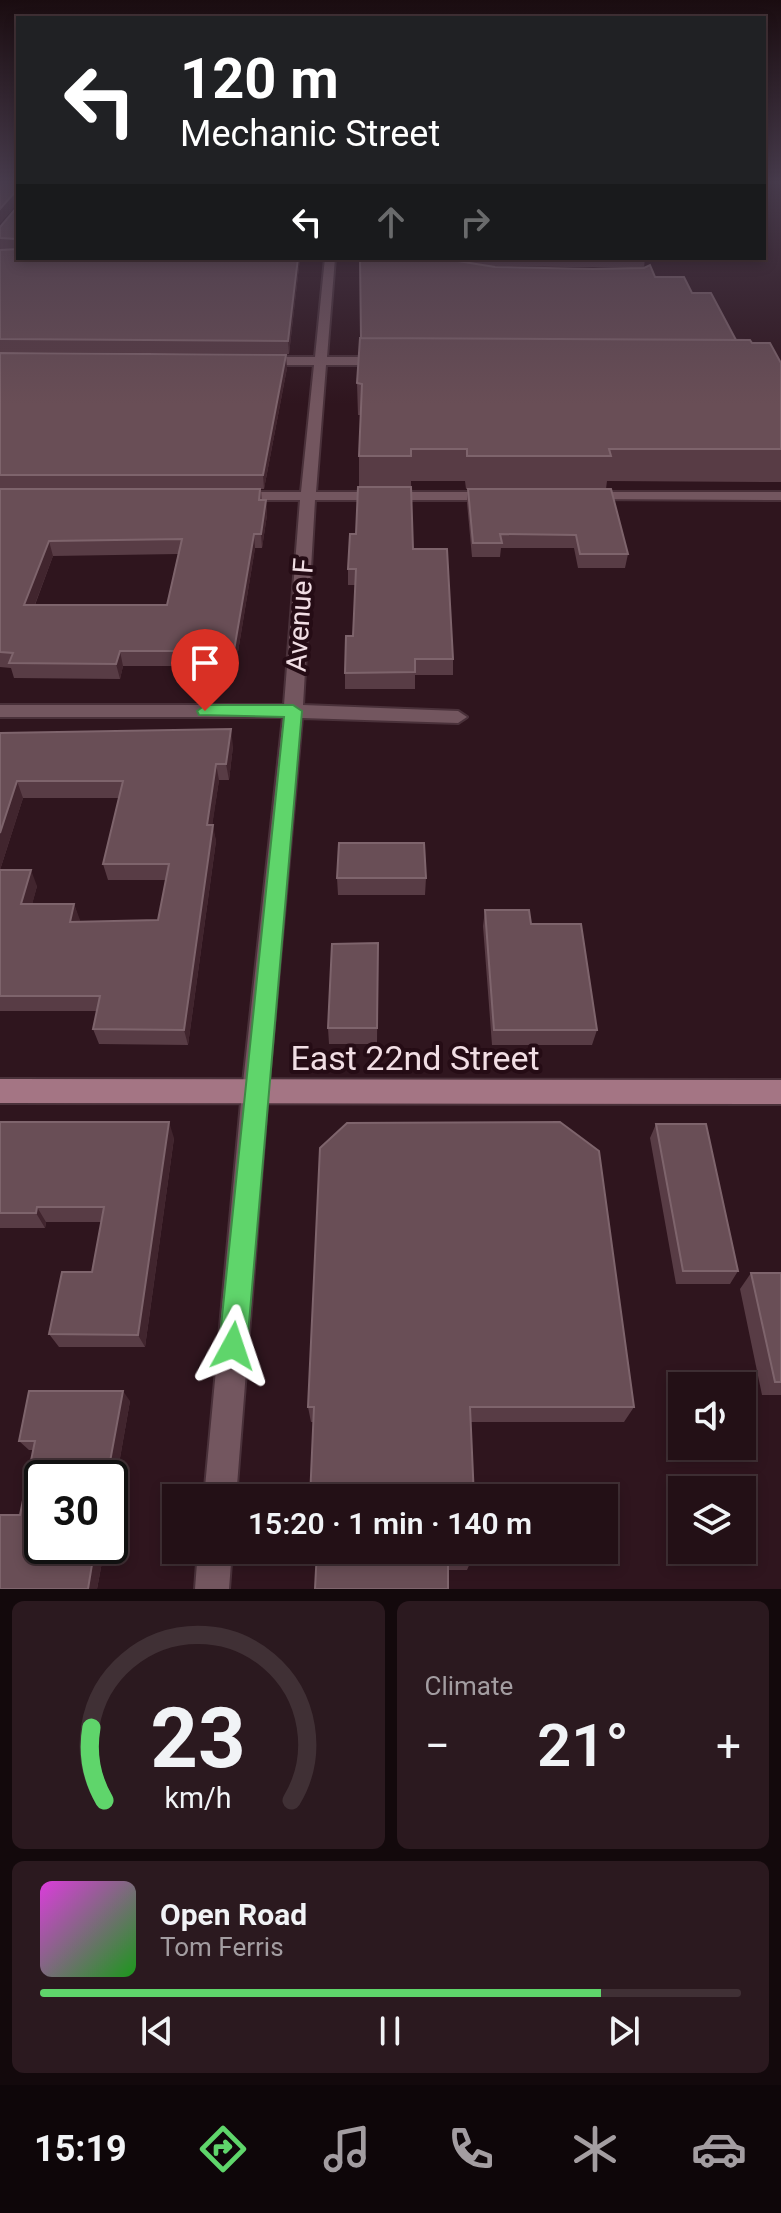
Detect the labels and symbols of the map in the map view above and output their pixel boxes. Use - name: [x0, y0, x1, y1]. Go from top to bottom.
- street label: Avenue F: [280, 557, 320, 673]
- pin: [171, 629, 239, 711]
- street label: East 22nd Street: [290, 1038, 540, 1078]
- position arrow: [191, 1304, 275, 1388]
- speed limit sign: 30: [24, 1460, 128, 1564]

